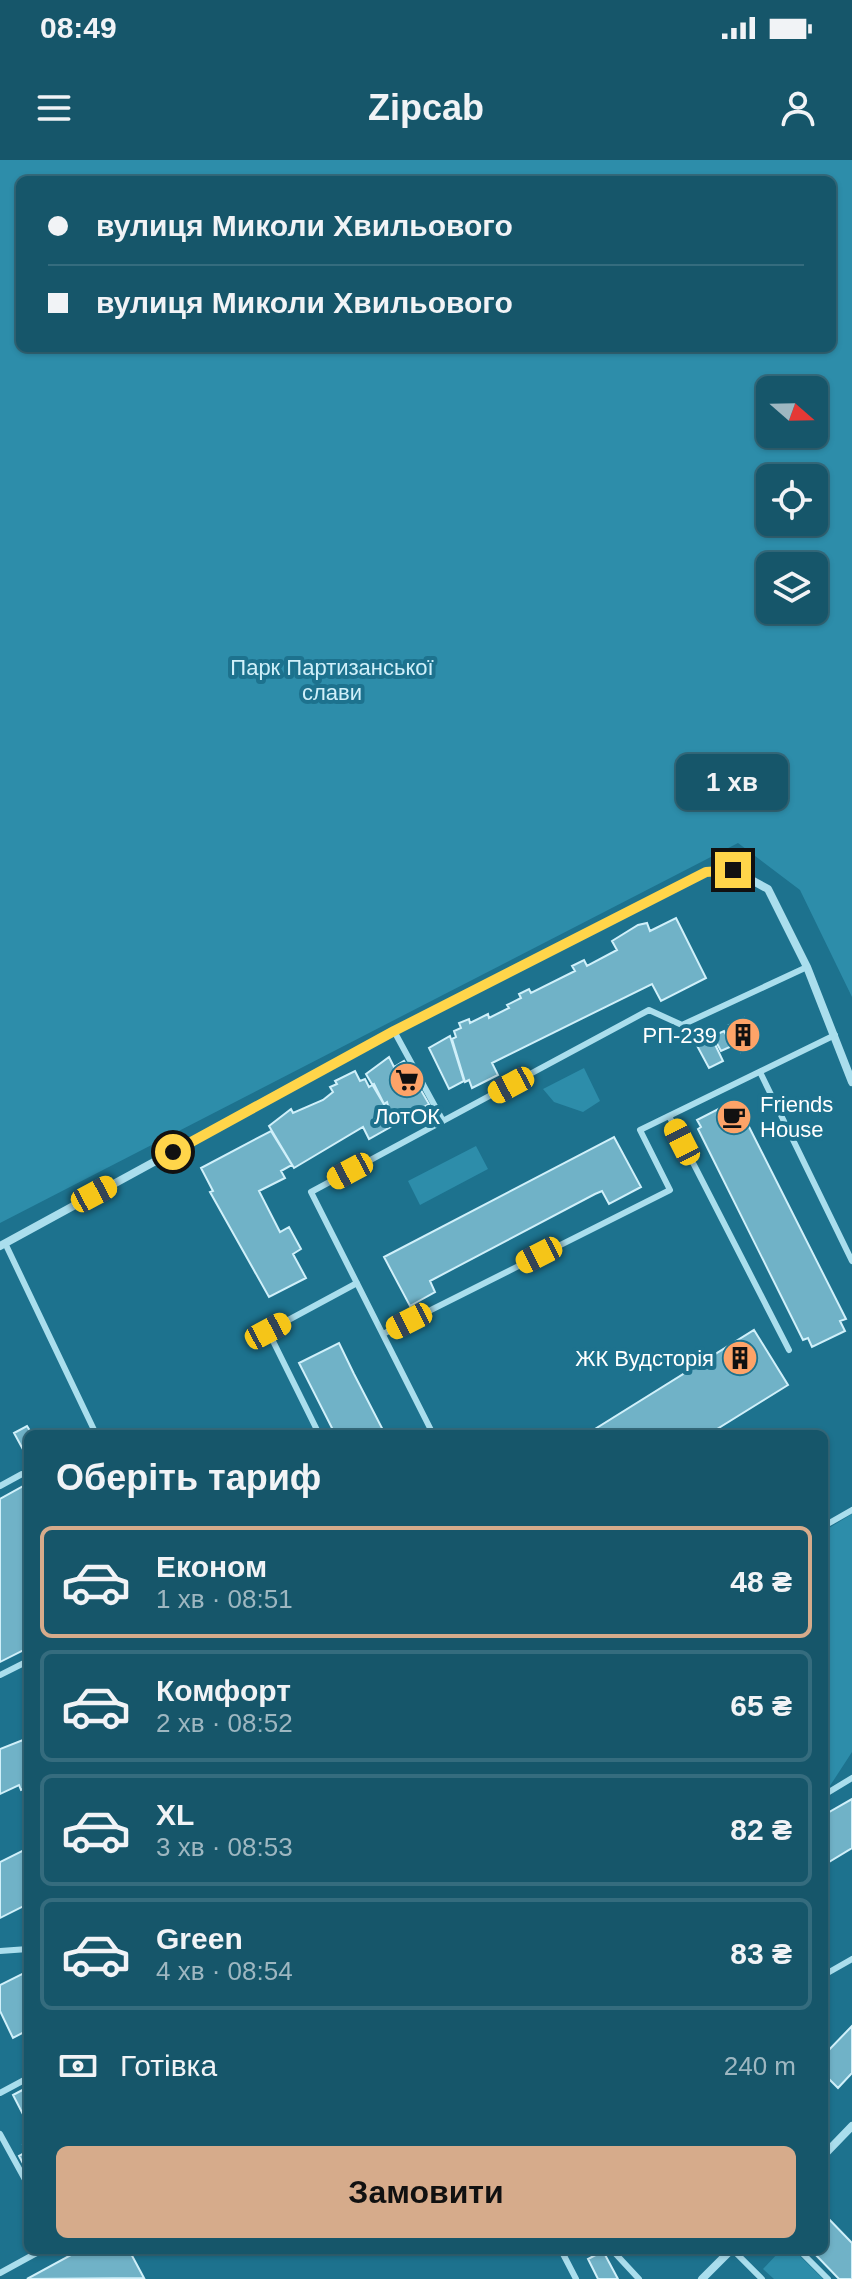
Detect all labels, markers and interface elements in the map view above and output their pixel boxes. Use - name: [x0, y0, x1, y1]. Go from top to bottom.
- text: 08:49: [40, 11, 117, 44]
- icon: menu: [32, 86, 76, 130]
- icon: person: [776, 86, 820, 130]
- text: Zipcab: [368, 87, 484, 128]
- text: вулиця Миколи Хвильового: [96, 209, 513, 242]
- text: вулиця Миколи Хвильового: [96, 286, 513, 319]
- north arrow: [756, 376, 828, 448]
- map controls: [756, 376, 828, 624]
- button: locate: [756, 464, 828, 536]
- button: layers: [756, 552, 828, 624]
- park label: Парк Партизанської слави: [230, 655, 434, 705]
- callout: 1 хв: [677, 754, 789, 810]
- text: 1 хв: [706, 767, 758, 797]
- route end: [715, 852, 751, 888]
- building icon: РП-239: [724, 1016, 762, 1054]
- place label: РП-239: [642, 1023, 717, 1048]
- supermarket icon: ЛотОК: [388, 1061, 426, 1099]
- car: [484, 1063, 538, 1107]
- place label: Friends House: [760, 1092, 833, 1142]
- cafe icon: Friends House: [715, 1098, 753, 1136]
- place label: ЛотОК: [374, 1104, 440, 1129]
- car: [660, 1115, 704, 1169]
- route start: [155, 1134, 191, 1170]
- car: [323, 1149, 377, 1193]
- car: [67, 1172, 121, 1216]
- car: [512, 1233, 566, 1277]
- car: [382, 1299, 436, 1343]
- car: [241, 1309, 295, 1353]
- building icon: ЖК Вудсторія: [721, 1339, 759, 1377]
- place label: ЖК Вудсторія: [575, 1346, 714, 1371]
- text: Оберіть тариф: [56, 1457, 321, 1498]
- icon: car: [60, 1546, 132, 1618]
- text: Економ: [156, 1550, 267, 1583]
- text: 48 ₴: [730, 1565, 792, 1598]
- text: 1 хв · 08:51: [156, 1584, 293, 1614]
- icon: car: [60, 1670, 132, 1742]
- text: Комфорт: [156, 1674, 291, 1707]
- text: 65 ₴: [730, 1689, 792, 1722]
- text: 2 хв · 08:52: [156, 1708, 293, 1738]
- icon: car: [60, 1794, 132, 1866]
- text: XL: [156, 1798, 194, 1831]
- text: 82 ₴: [730, 1813, 792, 1846]
- text: 3 хв · 08:53: [156, 1832, 293, 1862]
- icon: car: [60, 1918, 132, 1990]
- text: Green: [156, 1922, 243, 1955]
- text: 83 ₴: [730, 1937, 792, 1970]
- text: 4 хв · 08:54: [156, 1956, 293, 1986]
- icon: cash: [56, 2044, 100, 2088]
- text: Готівка: [120, 2049, 217, 2082]
- text: 240 m: [724, 2051, 796, 2081]
- button: Замовити: [56, 2146, 796, 2238]

